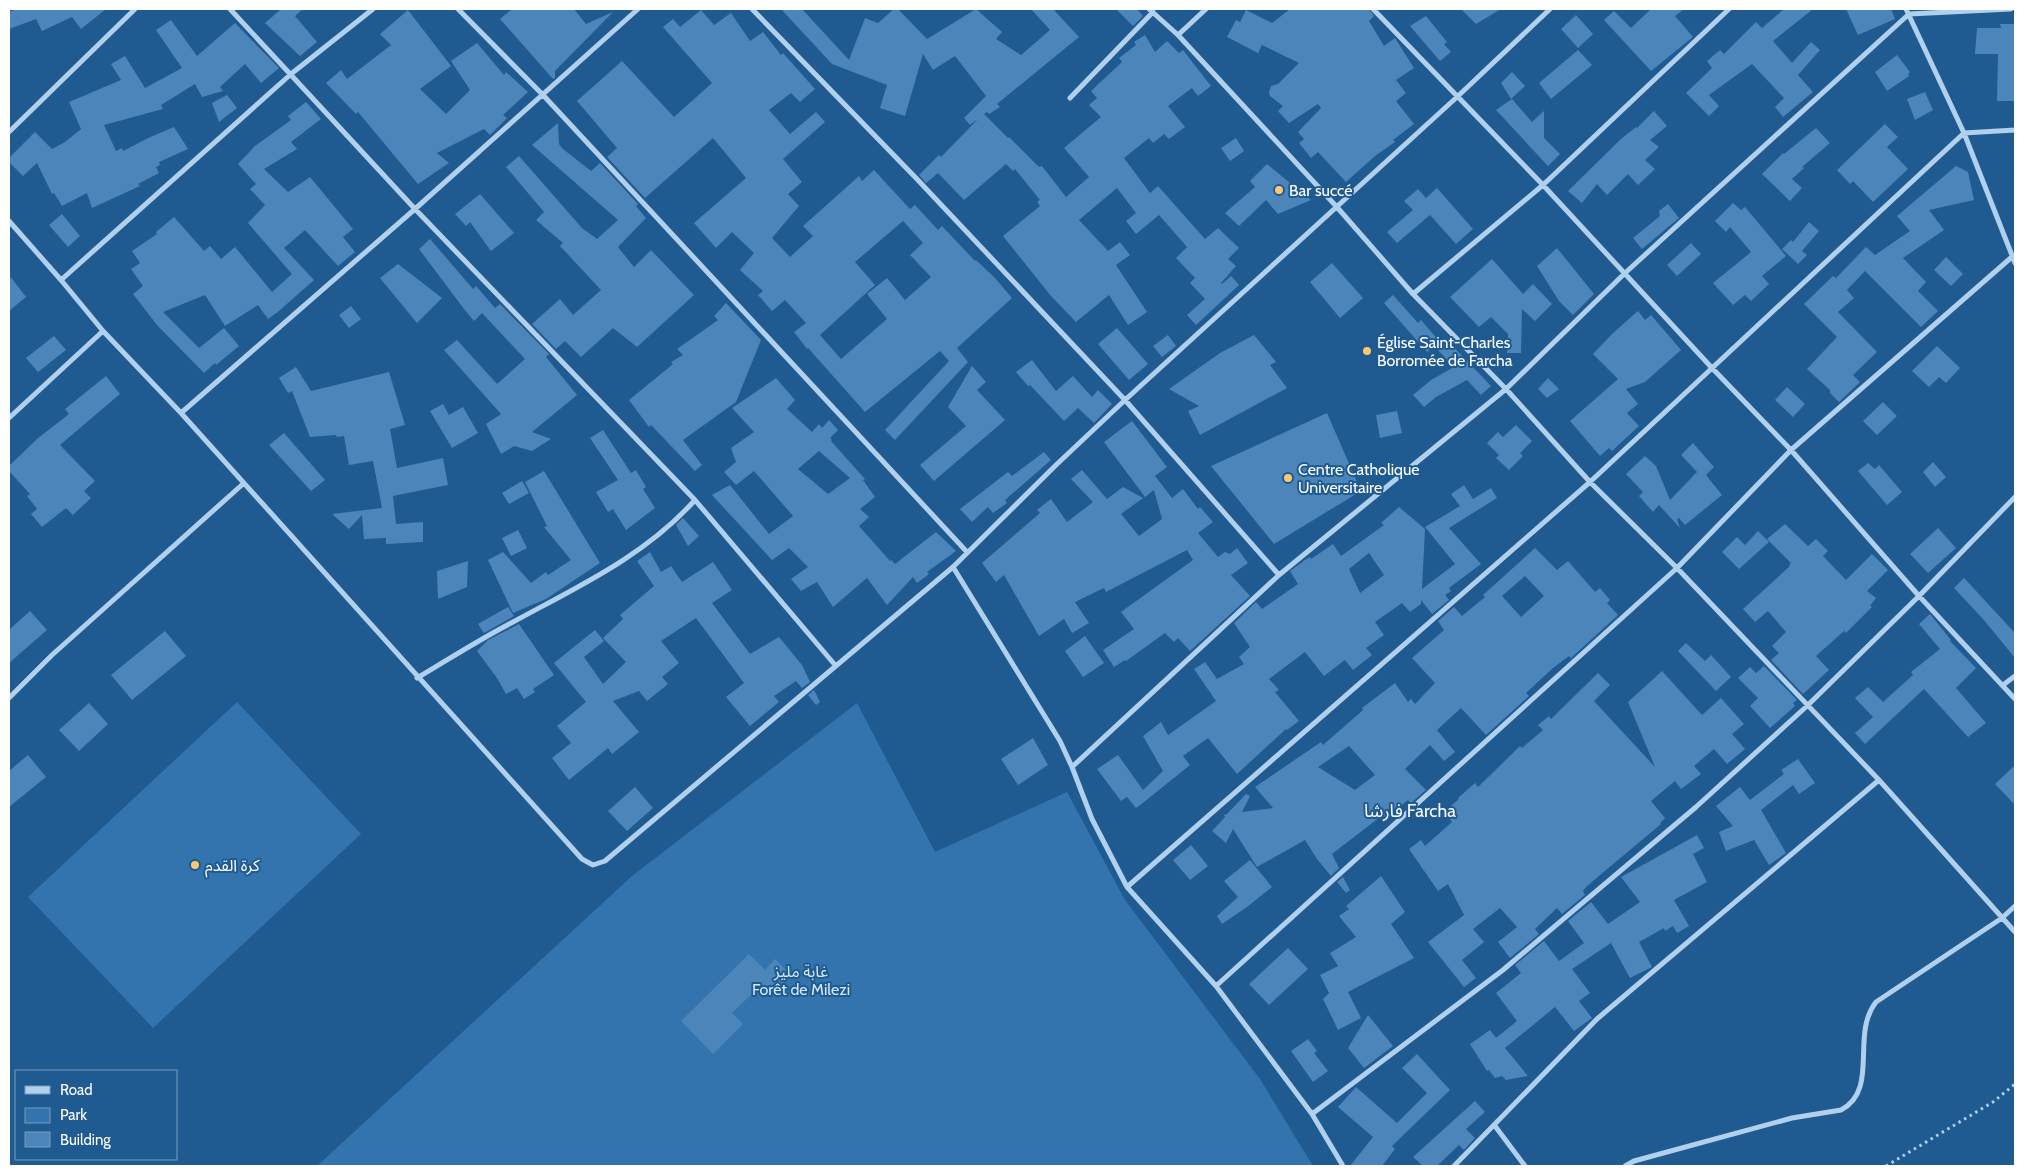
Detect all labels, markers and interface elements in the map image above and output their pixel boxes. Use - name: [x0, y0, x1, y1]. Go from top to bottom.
- place label: Bar succé: [1289, 181, 1352, 200]
- marker: Bar succé: [1273, 184, 1285, 196]
- place label: Église Saint-Charles Borromée de Farcha: [1377, 333, 1513, 370]
- marker: Église Saint-Charles Borromée de Farcha: [1361, 345, 1373, 357]
- place label: Centre Catholique Universitaire: [1298, 460, 1420, 497]
- marker: Centre Catholique Universitaire: [1282, 472, 1294, 484]
- district label: فارشا Farcha: [1364, 800, 1456, 822]
- place label: كرة القدم: [205, 856, 260, 878]
- marker: كرة القدم: [189, 859, 201, 871]
- park label: غابة مليز Forêt de Milezi: [752, 962, 850, 999]
- legend: [15, 1070, 178, 1160]
- text: Road: [60, 1081, 93, 1099]
- text: Park: [60, 1106, 87, 1124]
- text: Building: [60, 1131, 111, 1149]

